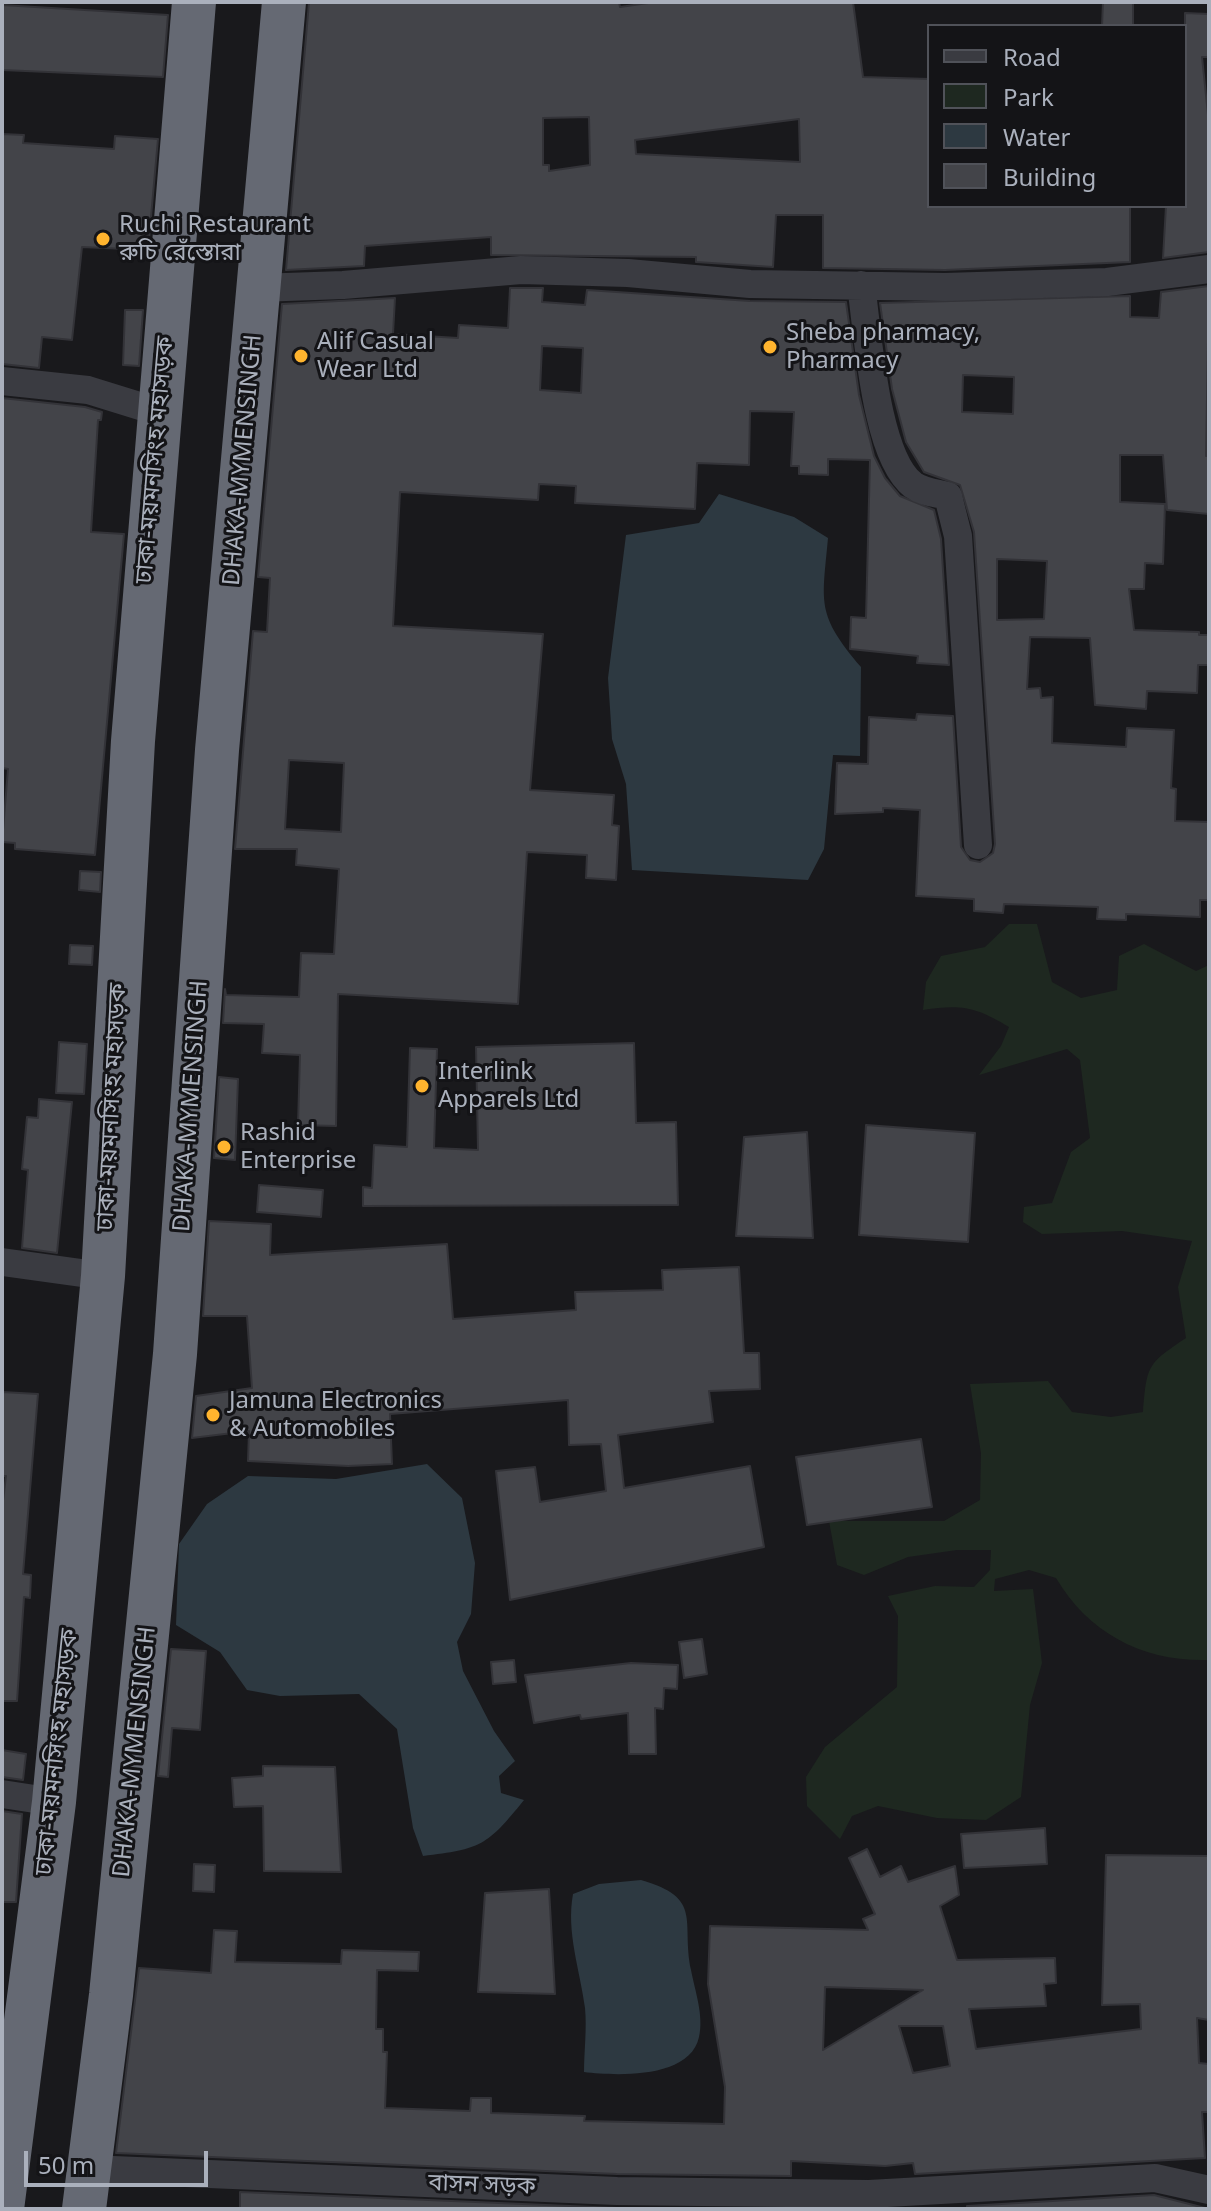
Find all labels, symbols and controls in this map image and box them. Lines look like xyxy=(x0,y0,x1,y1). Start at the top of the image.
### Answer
legend xyxy=(927,24,1187,208)
text: Road xyxy=(1003,40,1061,73)
text: Park xyxy=(1003,80,1054,113)
text: Water xyxy=(1003,120,1070,153)
text: Building xyxy=(1003,160,1096,193)
place label: Ruchi Restaurant রুচি রেঁস্তোরা xyxy=(119,211,311,267)
marker: Ruchi Restaurant রুচি রেঁস্তোরা xyxy=(94,230,112,248)
place label: Sheba pharmacy, Pharmacy xyxy=(786,319,980,375)
place label: Alif Casual Wear Ltd xyxy=(317,328,434,384)
street label: DHAKA-MYMENSINGH xyxy=(218,333,268,587)
street label: ঢাকা-ময়মনসিংহ মহাসড়ক xyxy=(130,335,180,585)
marker: Sheba pharmacy, Pharmacy xyxy=(761,338,779,356)
marker: Alif Casual Wear Ltd xyxy=(292,347,310,365)
street label: DHAKA-MYMENSINGH xyxy=(168,979,214,1233)
street label: ঢাকা-ময়মনসিংহ মহাসড়ক xyxy=(91,982,133,1232)
place label: Interlink Apparels Ltd xyxy=(438,1058,579,1114)
marker: Interlink Apparels Ltd xyxy=(413,1077,431,1095)
place label: Rashid Enterprise xyxy=(240,1119,356,1175)
marker: Rashid Enterprise xyxy=(215,1138,233,1156)
place label: Jamuna Electronics & Automobiles xyxy=(229,1387,442,1443)
marker: Jamuna Electronics & Automobiles xyxy=(204,1406,222,1424)
street label: DHAKA-MYMENSINGH xyxy=(108,1625,162,1879)
street label: ঢাকা-ময়মনসিংহ মহাসড়ক xyxy=(30,1627,84,1877)
scale bar xyxy=(28,2135,212,2185)
text: 50 m xyxy=(38,2148,94,2181)
street label: বাসন সড়ক xyxy=(428,2169,536,2201)

